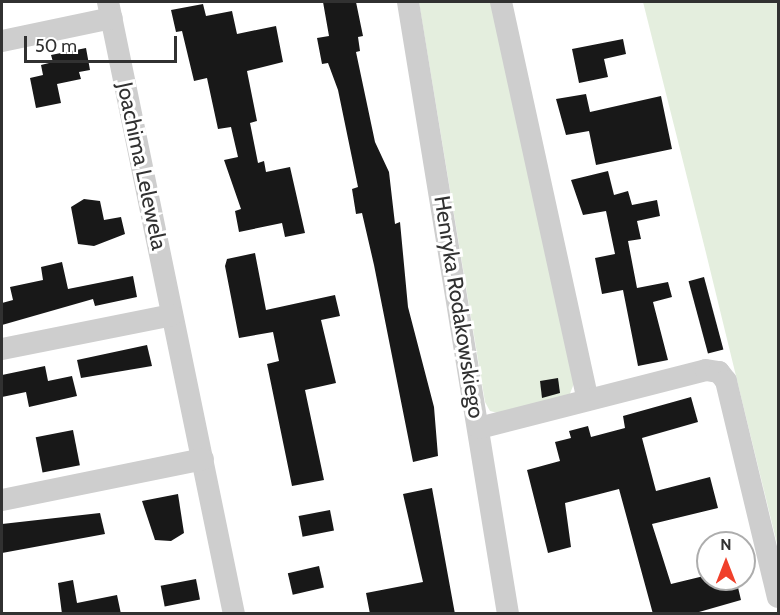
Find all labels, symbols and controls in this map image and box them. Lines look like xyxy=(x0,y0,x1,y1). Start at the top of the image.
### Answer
scale bar xyxy=(27,24,180,62)
text: 50 m xyxy=(35,35,77,57)
street label: Joachima Lelewela xyxy=(111,80,173,252)
street label: Henryka Rodakowskiego xyxy=(428,194,490,420)
north arrow xyxy=(696,531,756,591)
text: N xyxy=(720,535,732,554)

